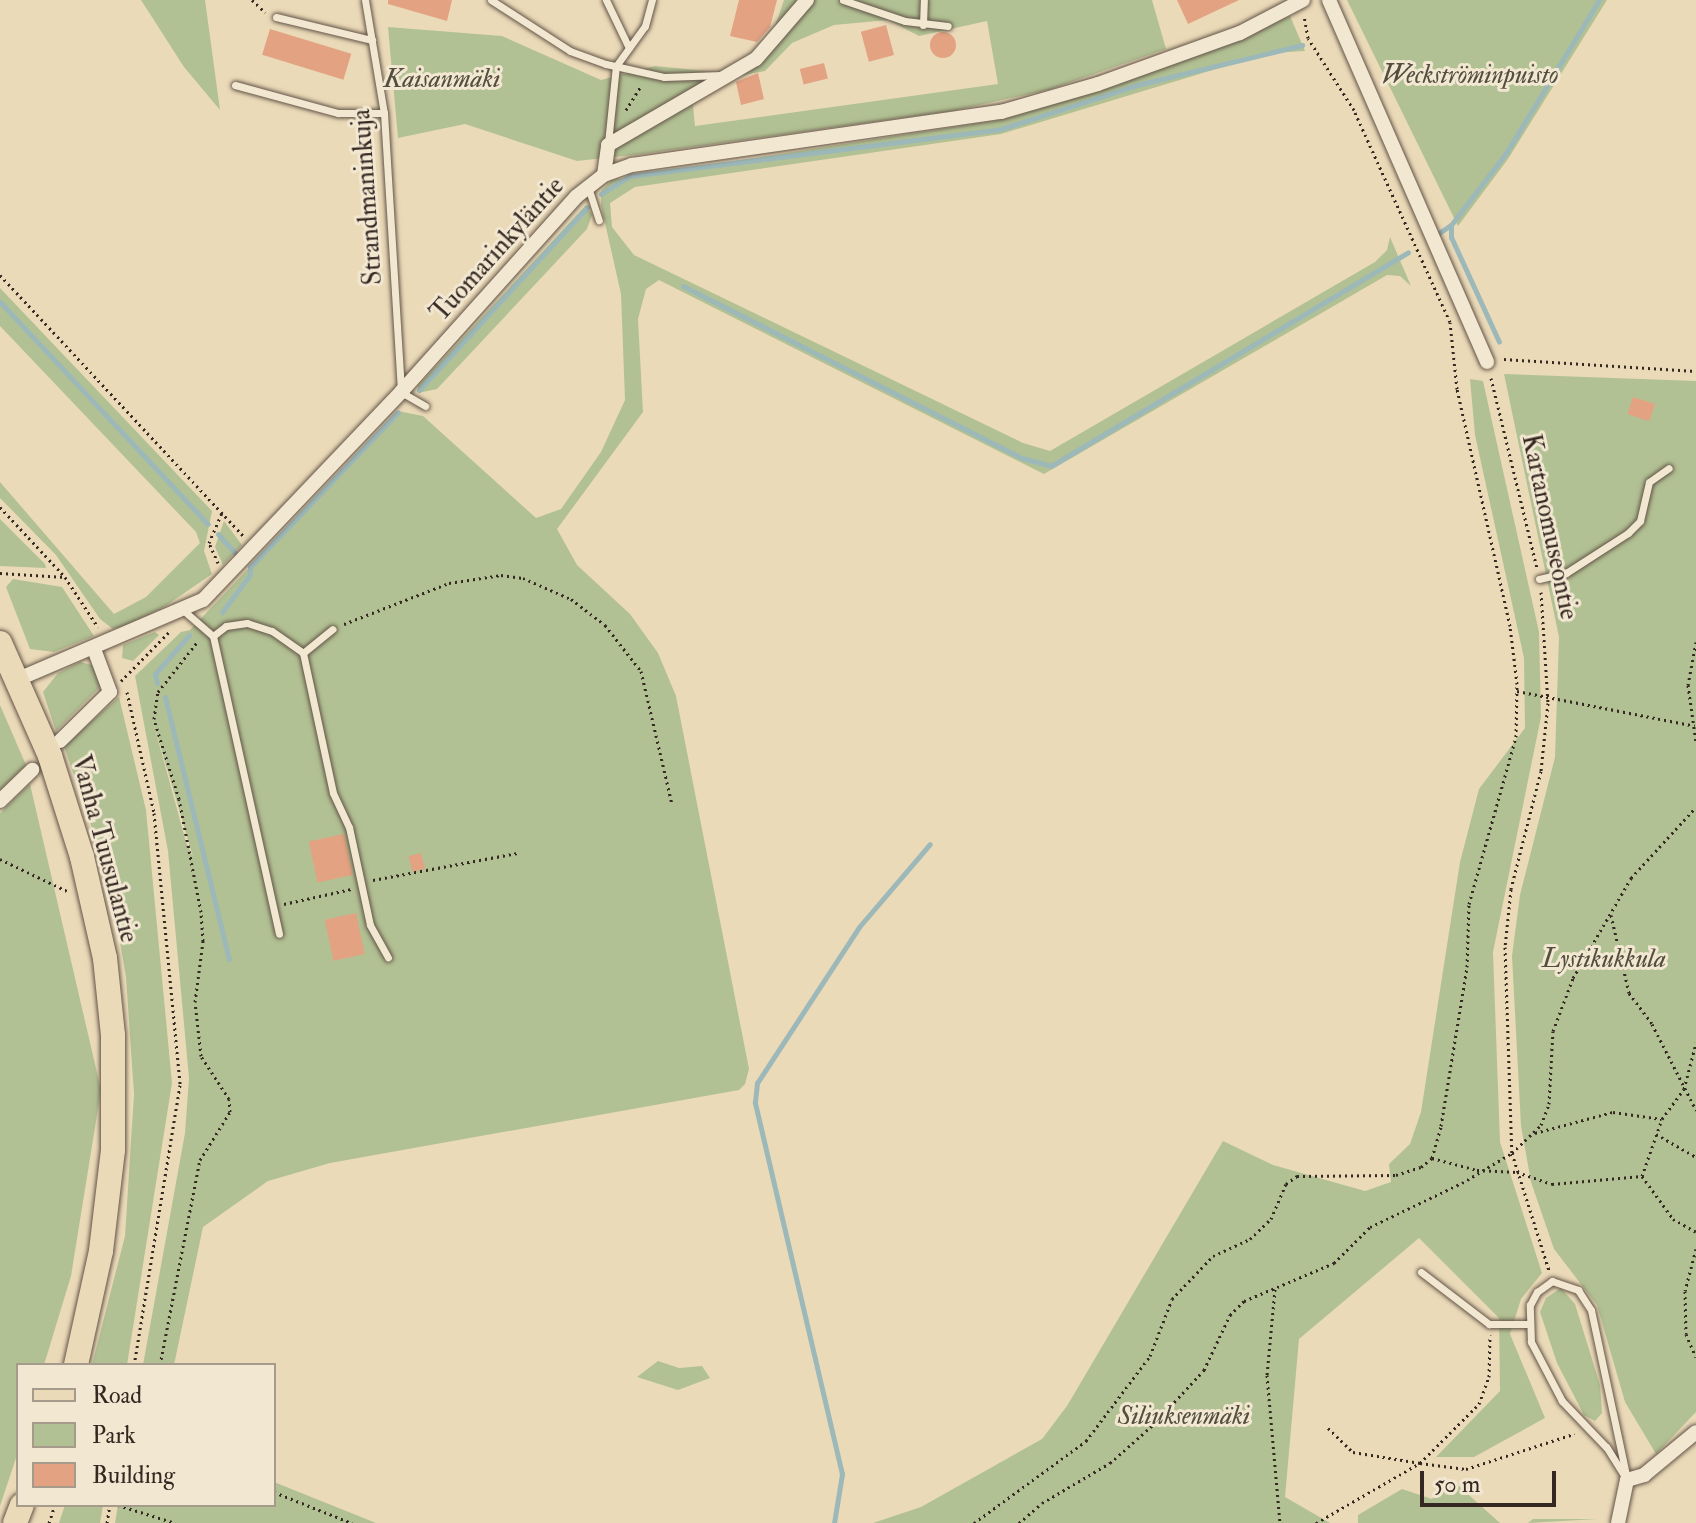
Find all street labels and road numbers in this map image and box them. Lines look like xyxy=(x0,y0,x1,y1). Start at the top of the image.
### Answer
street label: Strandmaninkuja xyxy=(346,108,390,286)
street label: Tuomarinkyläntie xyxy=(425,171,571,329)
street label: Kartanomuseontie xyxy=(1514,432,1584,622)
street label: Vanha Tuusulantie xyxy=(64,752,144,946)

